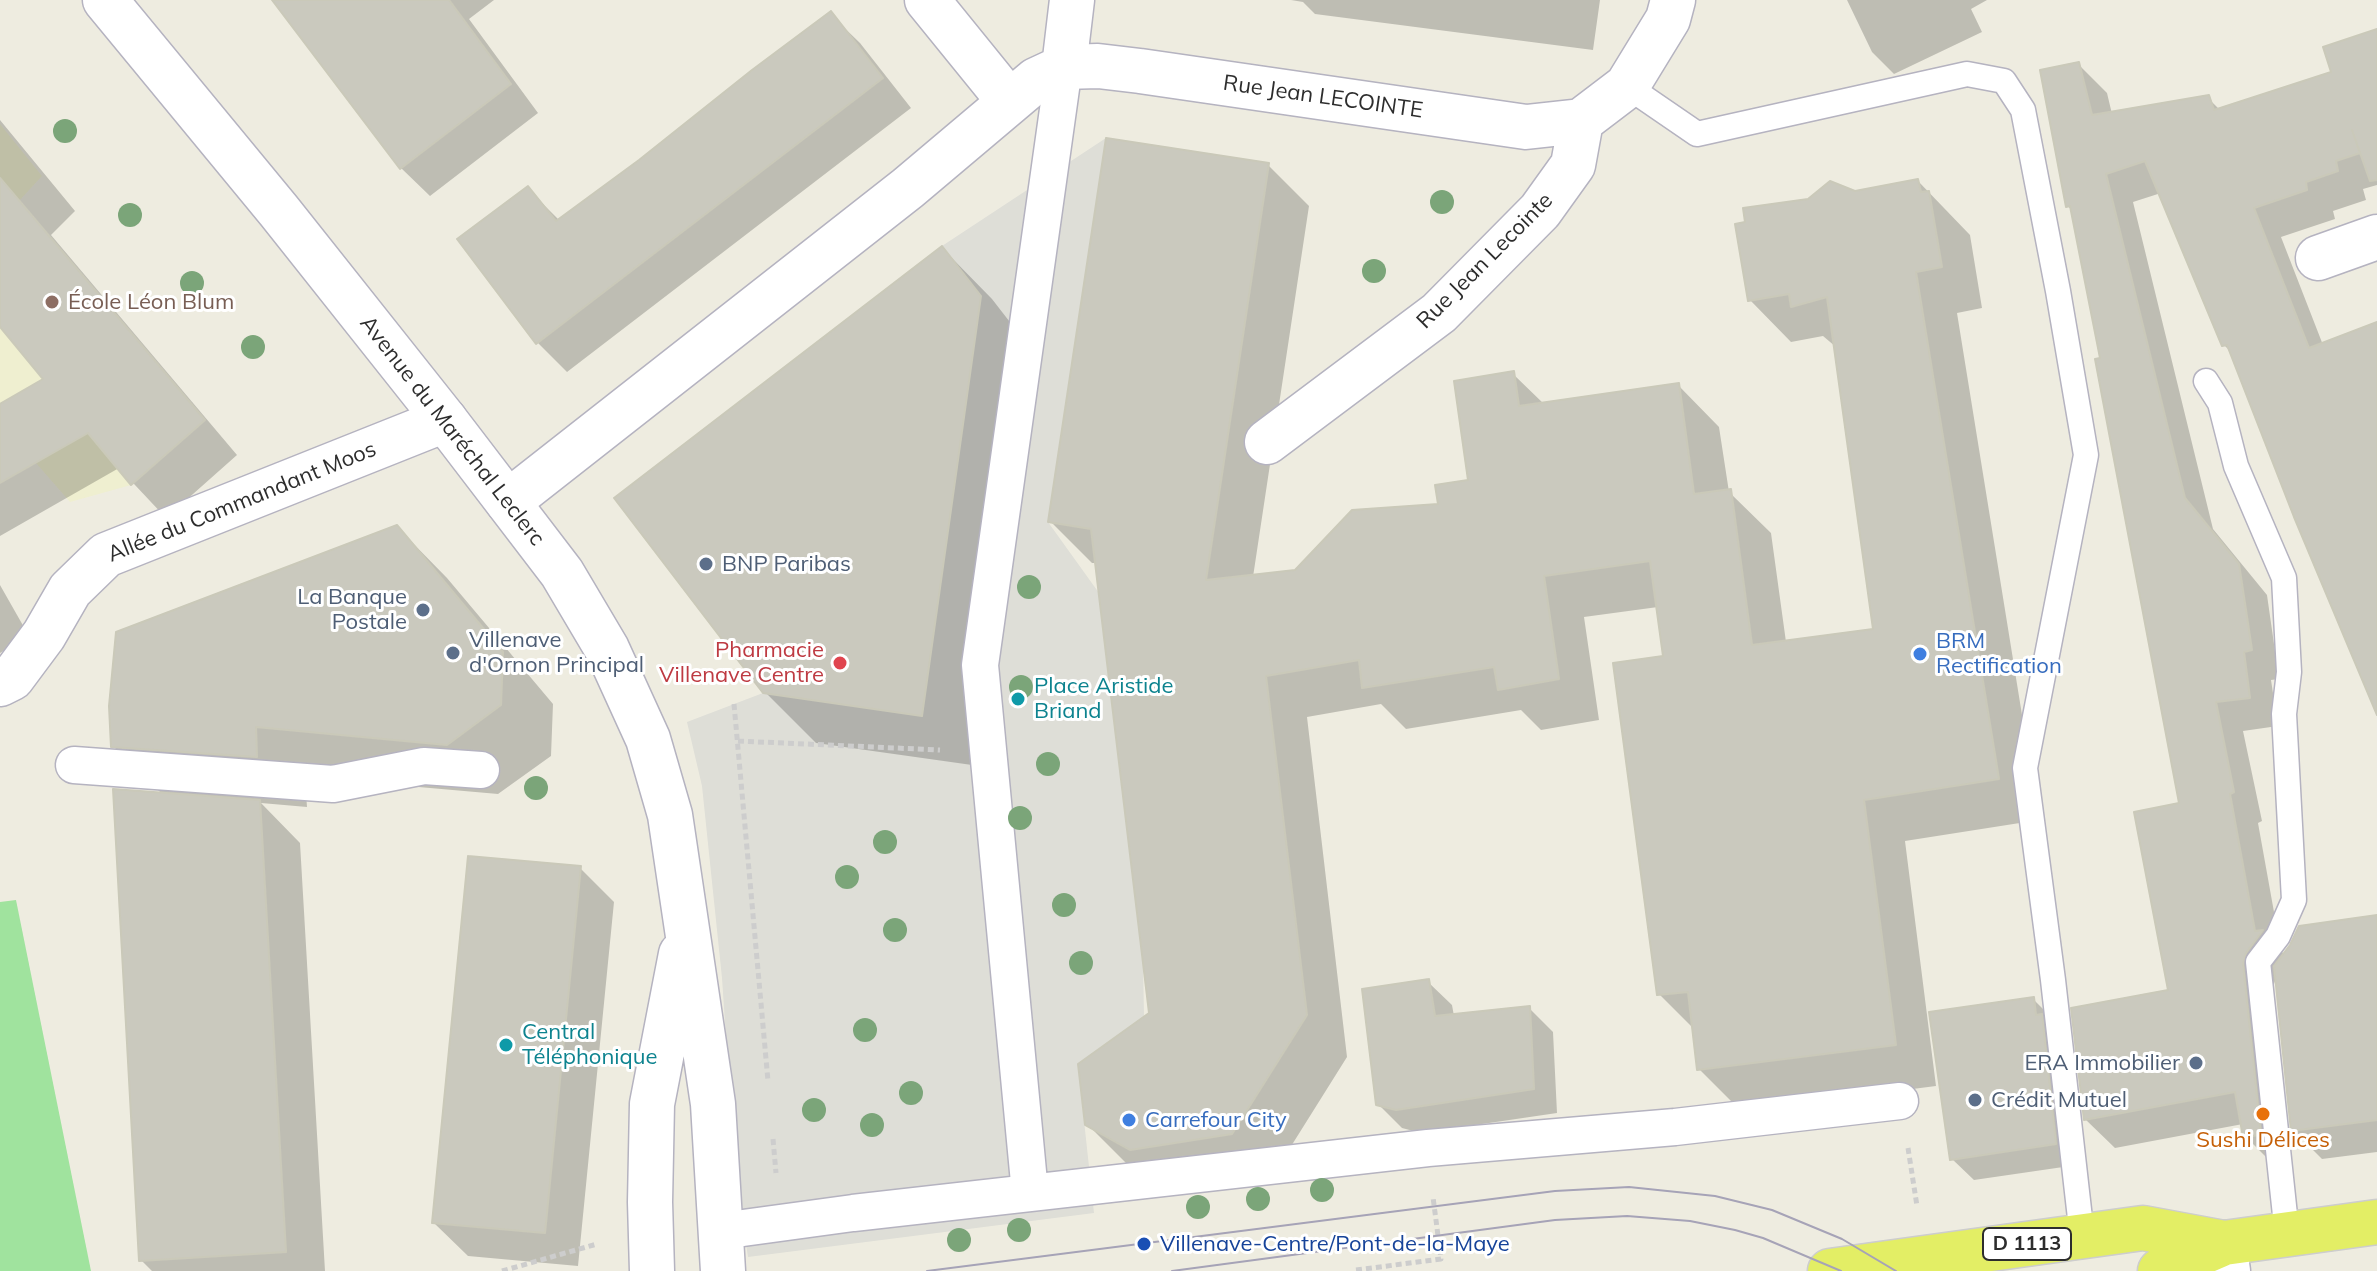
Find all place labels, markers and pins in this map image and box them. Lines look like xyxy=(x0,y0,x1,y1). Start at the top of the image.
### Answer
place label: École Léon Blum xyxy=(68,289,234,315)
marker: École Léon Blum xyxy=(43,293,61,311)
place label: BNP Paribas xyxy=(722,551,851,577)
marker: BNP Paribas xyxy=(697,555,715,573)
place label: La Banque Postale xyxy=(297,584,407,636)
marker: La Banque Postale xyxy=(414,601,432,619)
place label: Villenave d'Ornon Principal xyxy=(469,627,644,678)
place label: BRM Rectification xyxy=(1936,628,2062,680)
place label: Pharmacie Villenave Centre xyxy=(659,637,824,688)
marker: Villenave d'Ornon Principal xyxy=(444,644,462,662)
marker: BRM Rectification xyxy=(1911,645,1929,663)
marker: Pharmacie Villenave Centre xyxy=(831,654,849,672)
place label: Place Aristide Briand xyxy=(1034,673,1173,724)
marker: Place Aristide Briand xyxy=(1009,690,1027,708)
place label: Central Téléphonique xyxy=(522,1019,657,1070)
marker: Central Téléphonique xyxy=(497,1036,515,1054)
place label: ERA Immobilier xyxy=(2024,1050,2180,1076)
marker: ERA Immobilier xyxy=(2187,1054,2205,1072)
place label: Crédit Mutuel xyxy=(1991,1087,2127,1113)
marker: Crédit Mutuel xyxy=(1966,1091,1984,1109)
marker: Sushi Délices xyxy=(2254,1105,2272,1123)
place label: Carrefour City xyxy=(1145,1107,1287,1133)
marker: Carrefour City xyxy=(1120,1111,1138,1129)
place label: Sushi Délices xyxy=(2196,1127,2330,1153)
place label: Villenave-Centre/Pont-de-la-Maye xyxy=(1160,1231,1510,1257)
marker: Villenave-Centre/Pont-de-la-Maye xyxy=(1135,1235,1153,1253)

